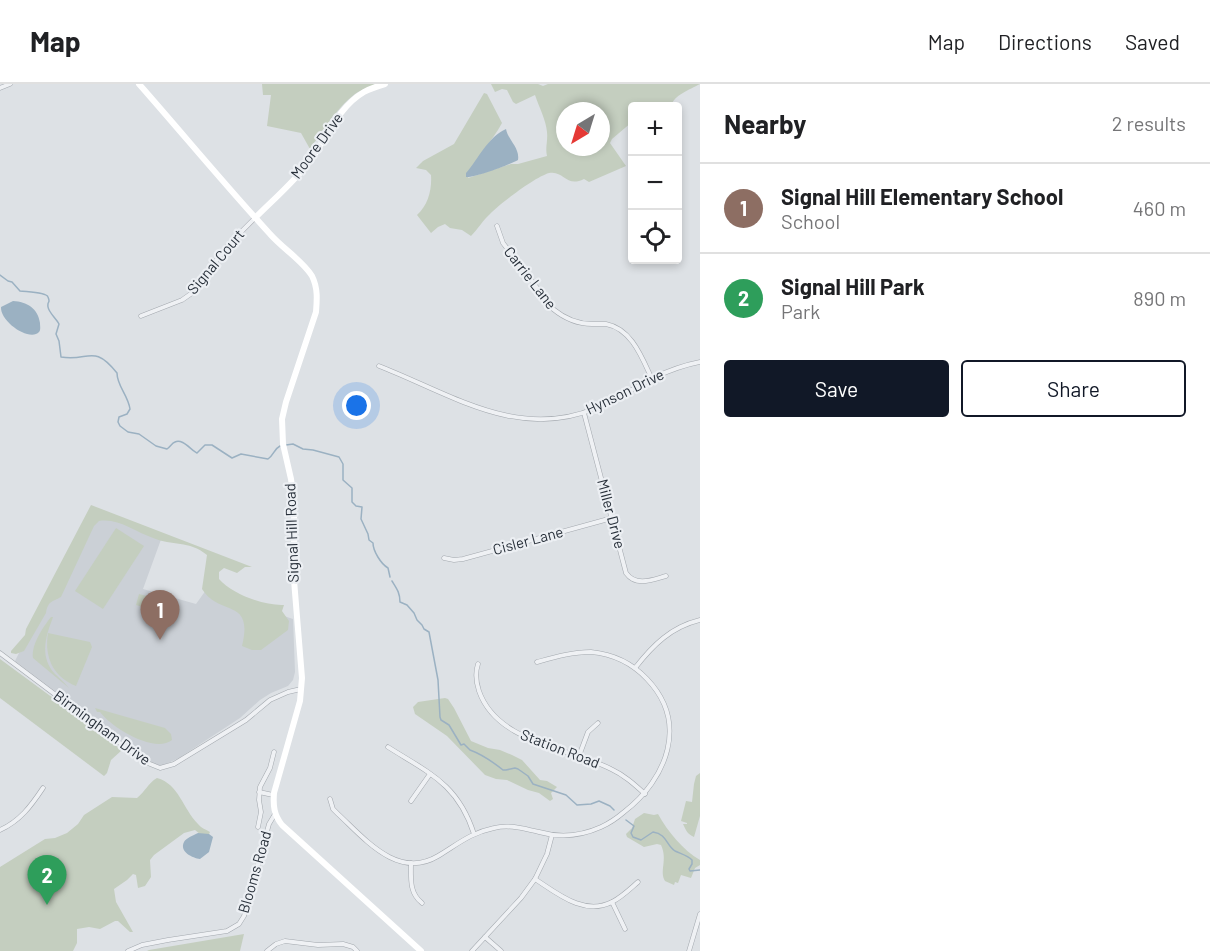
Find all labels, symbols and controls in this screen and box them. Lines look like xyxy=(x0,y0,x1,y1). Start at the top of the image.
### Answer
text: Map xyxy=(30,24,81,58)
text: Map xyxy=(928,29,965,54)
text: Directions xyxy=(998,29,1092,54)
text: Saved xyxy=(1125,29,1180,54)
north arrow xyxy=(556,102,610,156)
map controls xyxy=(628,102,682,264)
button: + xyxy=(628,102,682,156)
text: Nearby xyxy=(724,108,806,139)
street label: Moore Drive xyxy=(286,109,346,182)
text: 2 results xyxy=(1112,111,1186,135)
button: − xyxy=(628,156,682,210)
text: Signal Hill Elementary School xyxy=(781,183,1063,209)
text: 1 xyxy=(740,196,747,220)
text: 460 m xyxy=(1133,196,1186,220)
text: School xyxy=(781,209,840,233)
button: locate xyxy=(628,210,682,264)
street label: Signal Court xyxy=(183,225,248,297)
street label: Carrie Lane xyxy=(501,242,561,312)
text: Signal Hill Park xyxy=(781,273,925,299)
text: 2 xyxy=(738,286,749,310)
text: 890 m xyxy=(1133,286,1186,310)
text: Park xyxy=(781,299,820,323)
button: Save xyxy=(724,360,949,417)
button: Share xyxy=(961,360,1186,417)
street label: Hynson Drive xyxy=(583,364,667,418)
your location xyxy=(342,391,371,420)
street label: Miller Drive xyxy=(594,477,630,551)
street label: Signal Hill Road xyxy=(280,483,302,583)
street label: Cisler Lane xyxy=(491,522,565,558)
pin: 1 xyxy=(140,590,180,640)
street label: Birmingham Drive xyxy=(51,686,155,768)
street label: Station Road xyxy=(518,725,603,771)
street label: Blooms Road xyxy=(234,828,274,915)
pin: 2 xyxy=(28,856,66,905)

